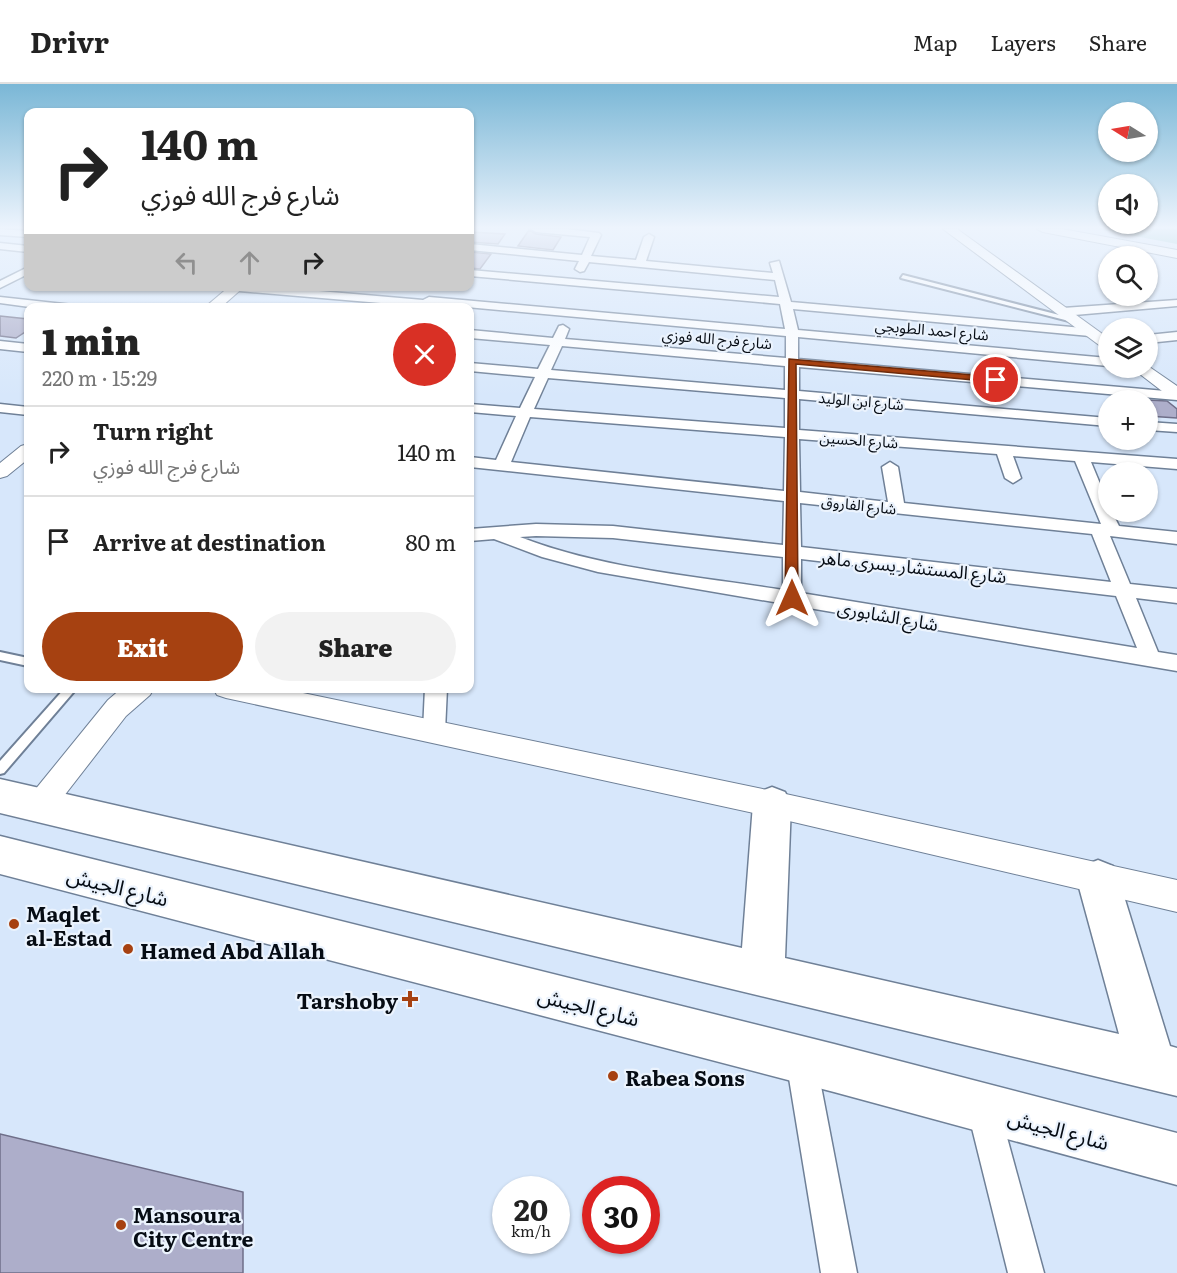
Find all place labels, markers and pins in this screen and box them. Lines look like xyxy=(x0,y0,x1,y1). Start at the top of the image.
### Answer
pin xyxy=(970,354,1021,405)
place label: Maqlet al-Estad xyxy=(26,897,112,952)
marker: Maqlet al-Estad xyxy=(7,917,21,931)
place label: Hamed Abd Allah xyxy=(140,934,325,965)
marker: Hamed Abd Allah xyxy=(121,942,135,956)
place label: Tarshoby xyxy=(296,984,398,1015)
marker: Tarshoby xyxy=(403,992,417,1006)
place label: Rabea Sons xyxy=(625,1061,745,1092)
marker: Rabea Sons xyxy=(606,1069,620,1083)
place label: Mansoura City Centre xyxy=(133,1198,254,1253)
marker: Mansoura City Centre xyxy=(114,1218,128,1232)

